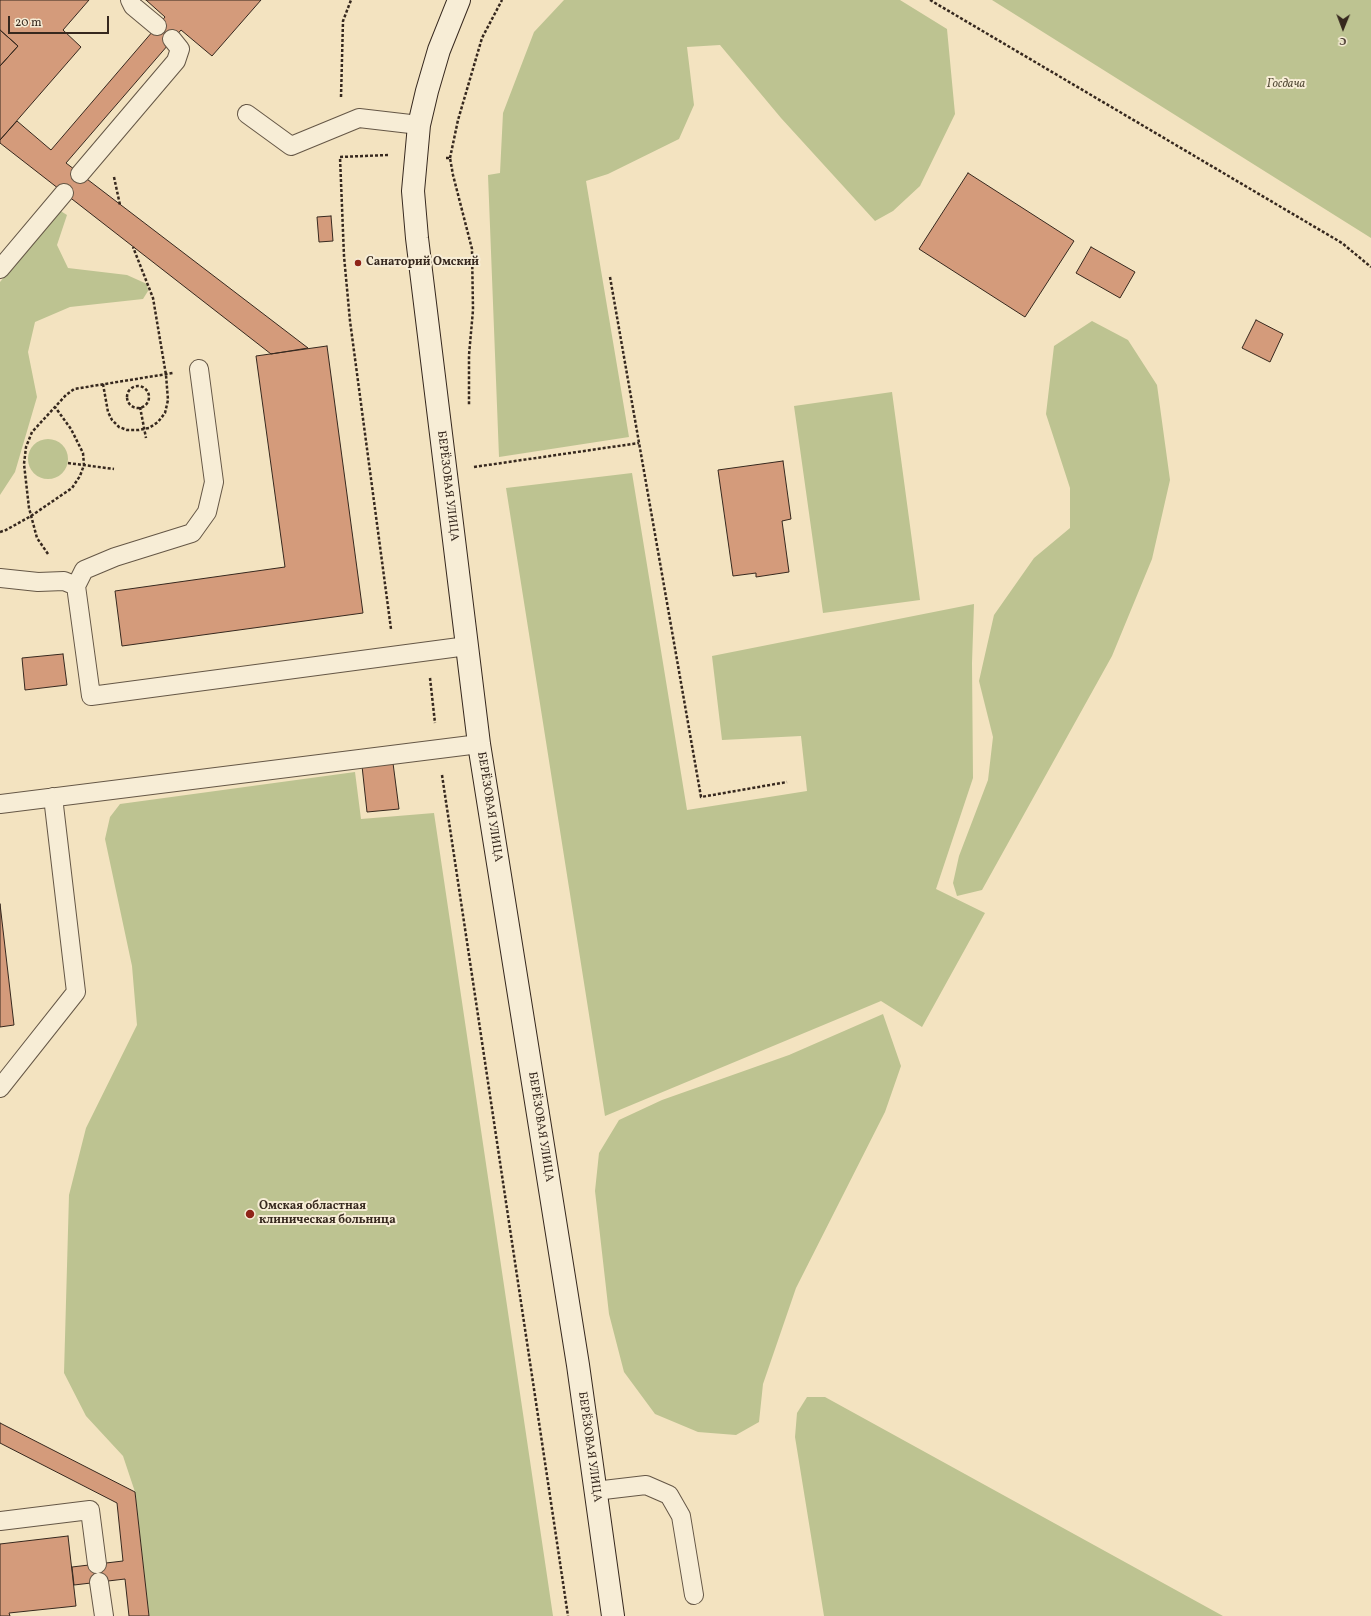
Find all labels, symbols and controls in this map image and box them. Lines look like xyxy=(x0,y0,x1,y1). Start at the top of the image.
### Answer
scale bar xyxy=(10,8,111,34)
north arrow xyxy=(1323,8,1363,48)
text: 20 m xyxy=(15,15,42,31)
text: С xyxy=(1339,33,1346,48)
park label: Госдача xyxy=(1267,78,1305,92)
place label: Санаторий Омский xyxy=(366,256,479,270)
marker: Санаторий Омский xyxy=(353,258,363,268)
street label: БЕРЁЗОВАЯ УЛИЦА xyxy=(433,430,461,542)
street label: БЕРЁЗОВАЯ УЛИЦА xyxy=(473,751,505,863)
street label: БЕРЁЗОВАЯ УЛИЦА xyxy=(524,1071,556,1183)
place label: Омская областная клиническая больница xyxy=(259,1200,396,1228)
marker: Омская областная клиническая больница xyxy=(244,1208,256,1220)
street label: БЕРЁЗОВАЯ УЛИЦА xyxy=(574,1391,604,1503)

